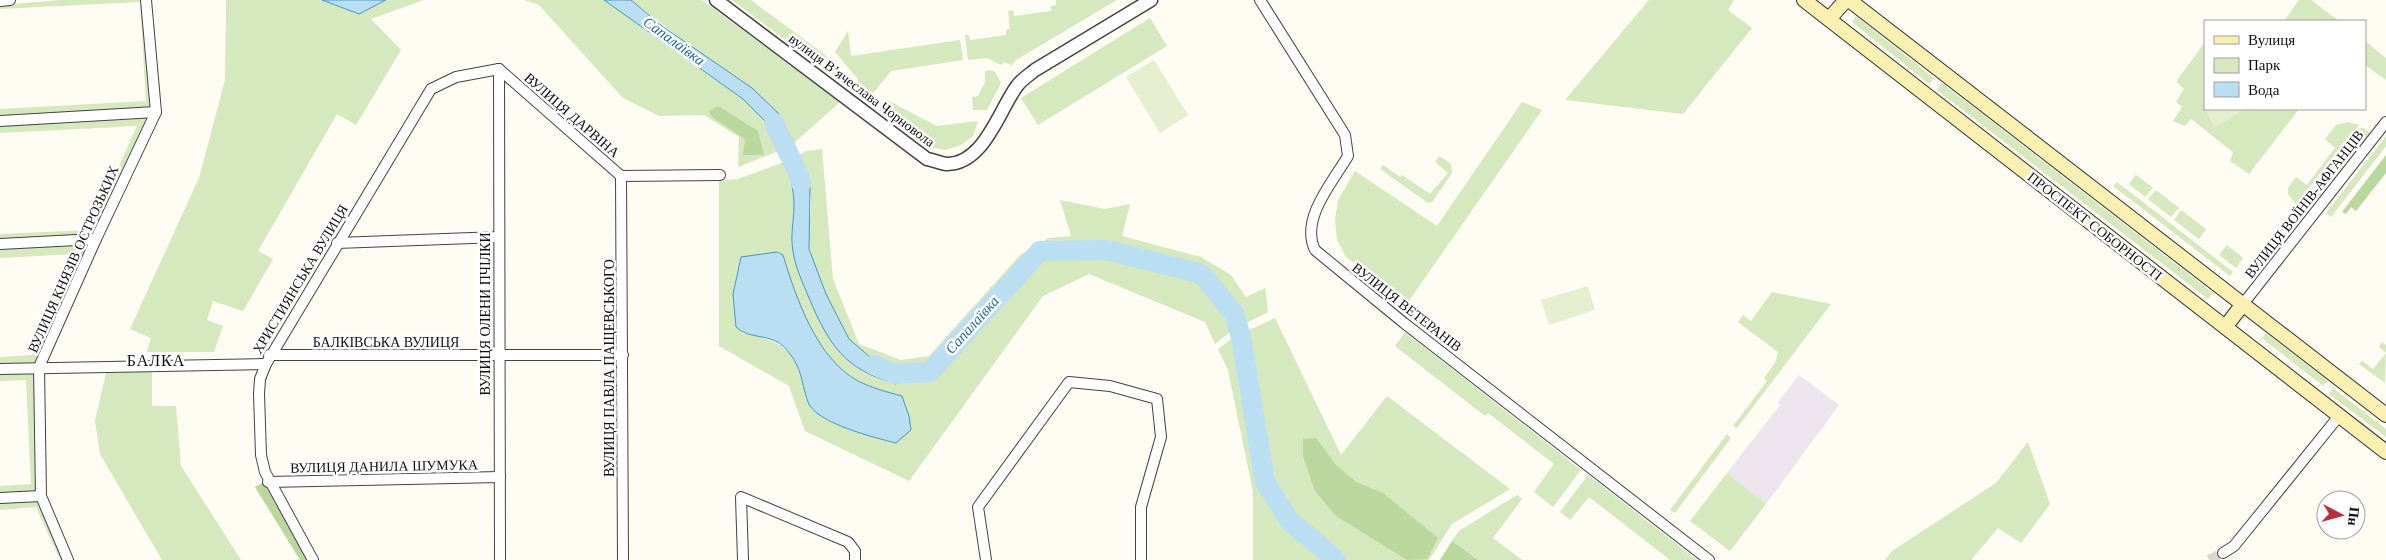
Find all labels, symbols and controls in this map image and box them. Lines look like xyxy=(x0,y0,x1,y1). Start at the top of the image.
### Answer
water label: Сапалаївка xyxy=(640,13,708,69)
legend xyxy=(2204,20,2366,110)
street label: вулиця Вʼячеслава Чорновола xyxy=(786,31,938,150)
text: Вулиця xyxy=(2248,32,2295,48)
text: Парк xyxy=(2248,57,2281,73)
street label: ВУЛИЦЯ ДАРВІНА xyxy=(521,70,623,161)
text: Вода xyxy=(2248,82,2280,98)
street label: ВУЛИЦЯ ВОЇНІВ-АФГАНЦІВ xyxy=(2241,127,2367,281)
street label: ВУЛИЦЯ КНЯЗІВ ОСТРОЗЬКИХ xyxy=(25,163,122,355)
street label: ПРОСПЕКТ СОБОРНОСТІ xyxy=(2025,169,2165,284)
street label: ХРИСТИЯНСЬКА ВУЛИЦЯ xyxy=(250,202,351,357)
street label: ВУЛИЦЯ ОЛЕНИ ПЧІЛКИ xyxy=(478,232,493,396)
street label: ВУЛИЦЯ ПАВЛА ПАЩЕВСЬКОГО xyxy=(602,259,617,477)
street label: ВУЛИЦЯ ВЕТЕРАНІВ xyxy=(1349,260,1464,355)
water label: Сапалаївка xyxy=(942,293,1002,357)
street label: БАЛКІВСЬКА ВУЛИЦЯ xyxy=(313,335,459,350)
district label: БАЛКА xyxy=(127,352,185,369)
street label: ВУЛИЦЯ ДАНИЛА ШУМУКА xyxy=(290,457,479,476)
north arrow xyxy=(2316,490,2366,540)
text: Пн xyxy=(2345,506,2362,527)

